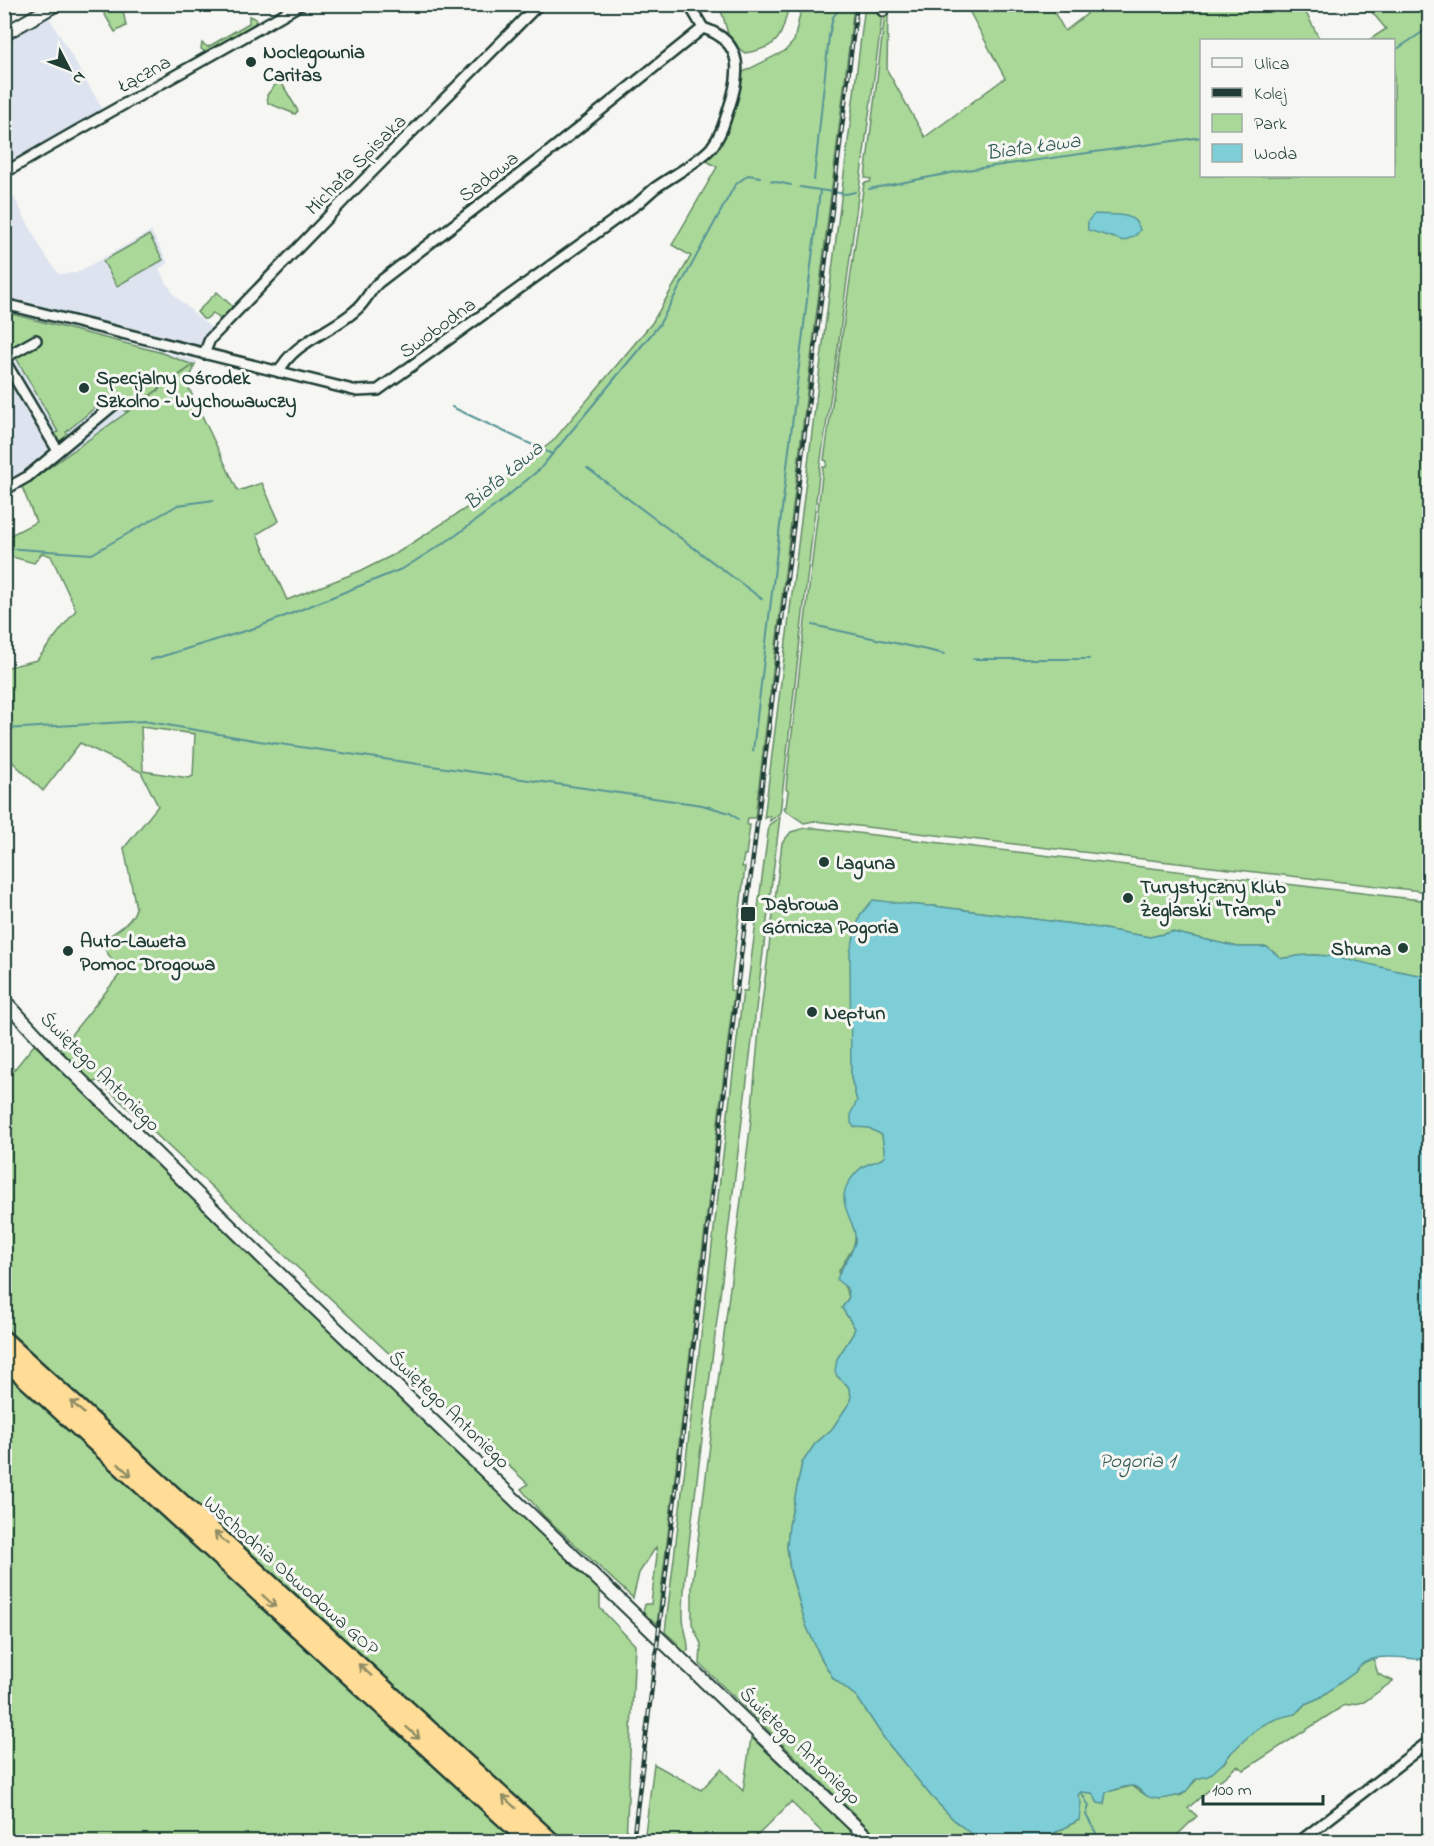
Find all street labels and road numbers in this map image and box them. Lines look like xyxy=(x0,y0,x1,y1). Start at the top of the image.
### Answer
street label: Łączna xyxy=(113,49,177,102)
street label: Michała Spisaka xyxy=(299,108,414,223)
street label: Sadowa xyxy=(453,145,526,211)
street label: Swobodna xyxy=(394,291,483,367)
street label: Świętego Antoniego xyxy=(32,1006,166,1140)
street label: Świętego Antoniego xyxy=(380,1345,516,1477)
street label: Wschodnia Obwodowa GOP xyxy=(196,1490,385,1664)
street label: Świętego Antoniego xyxy=(731,1681,867,1813)

